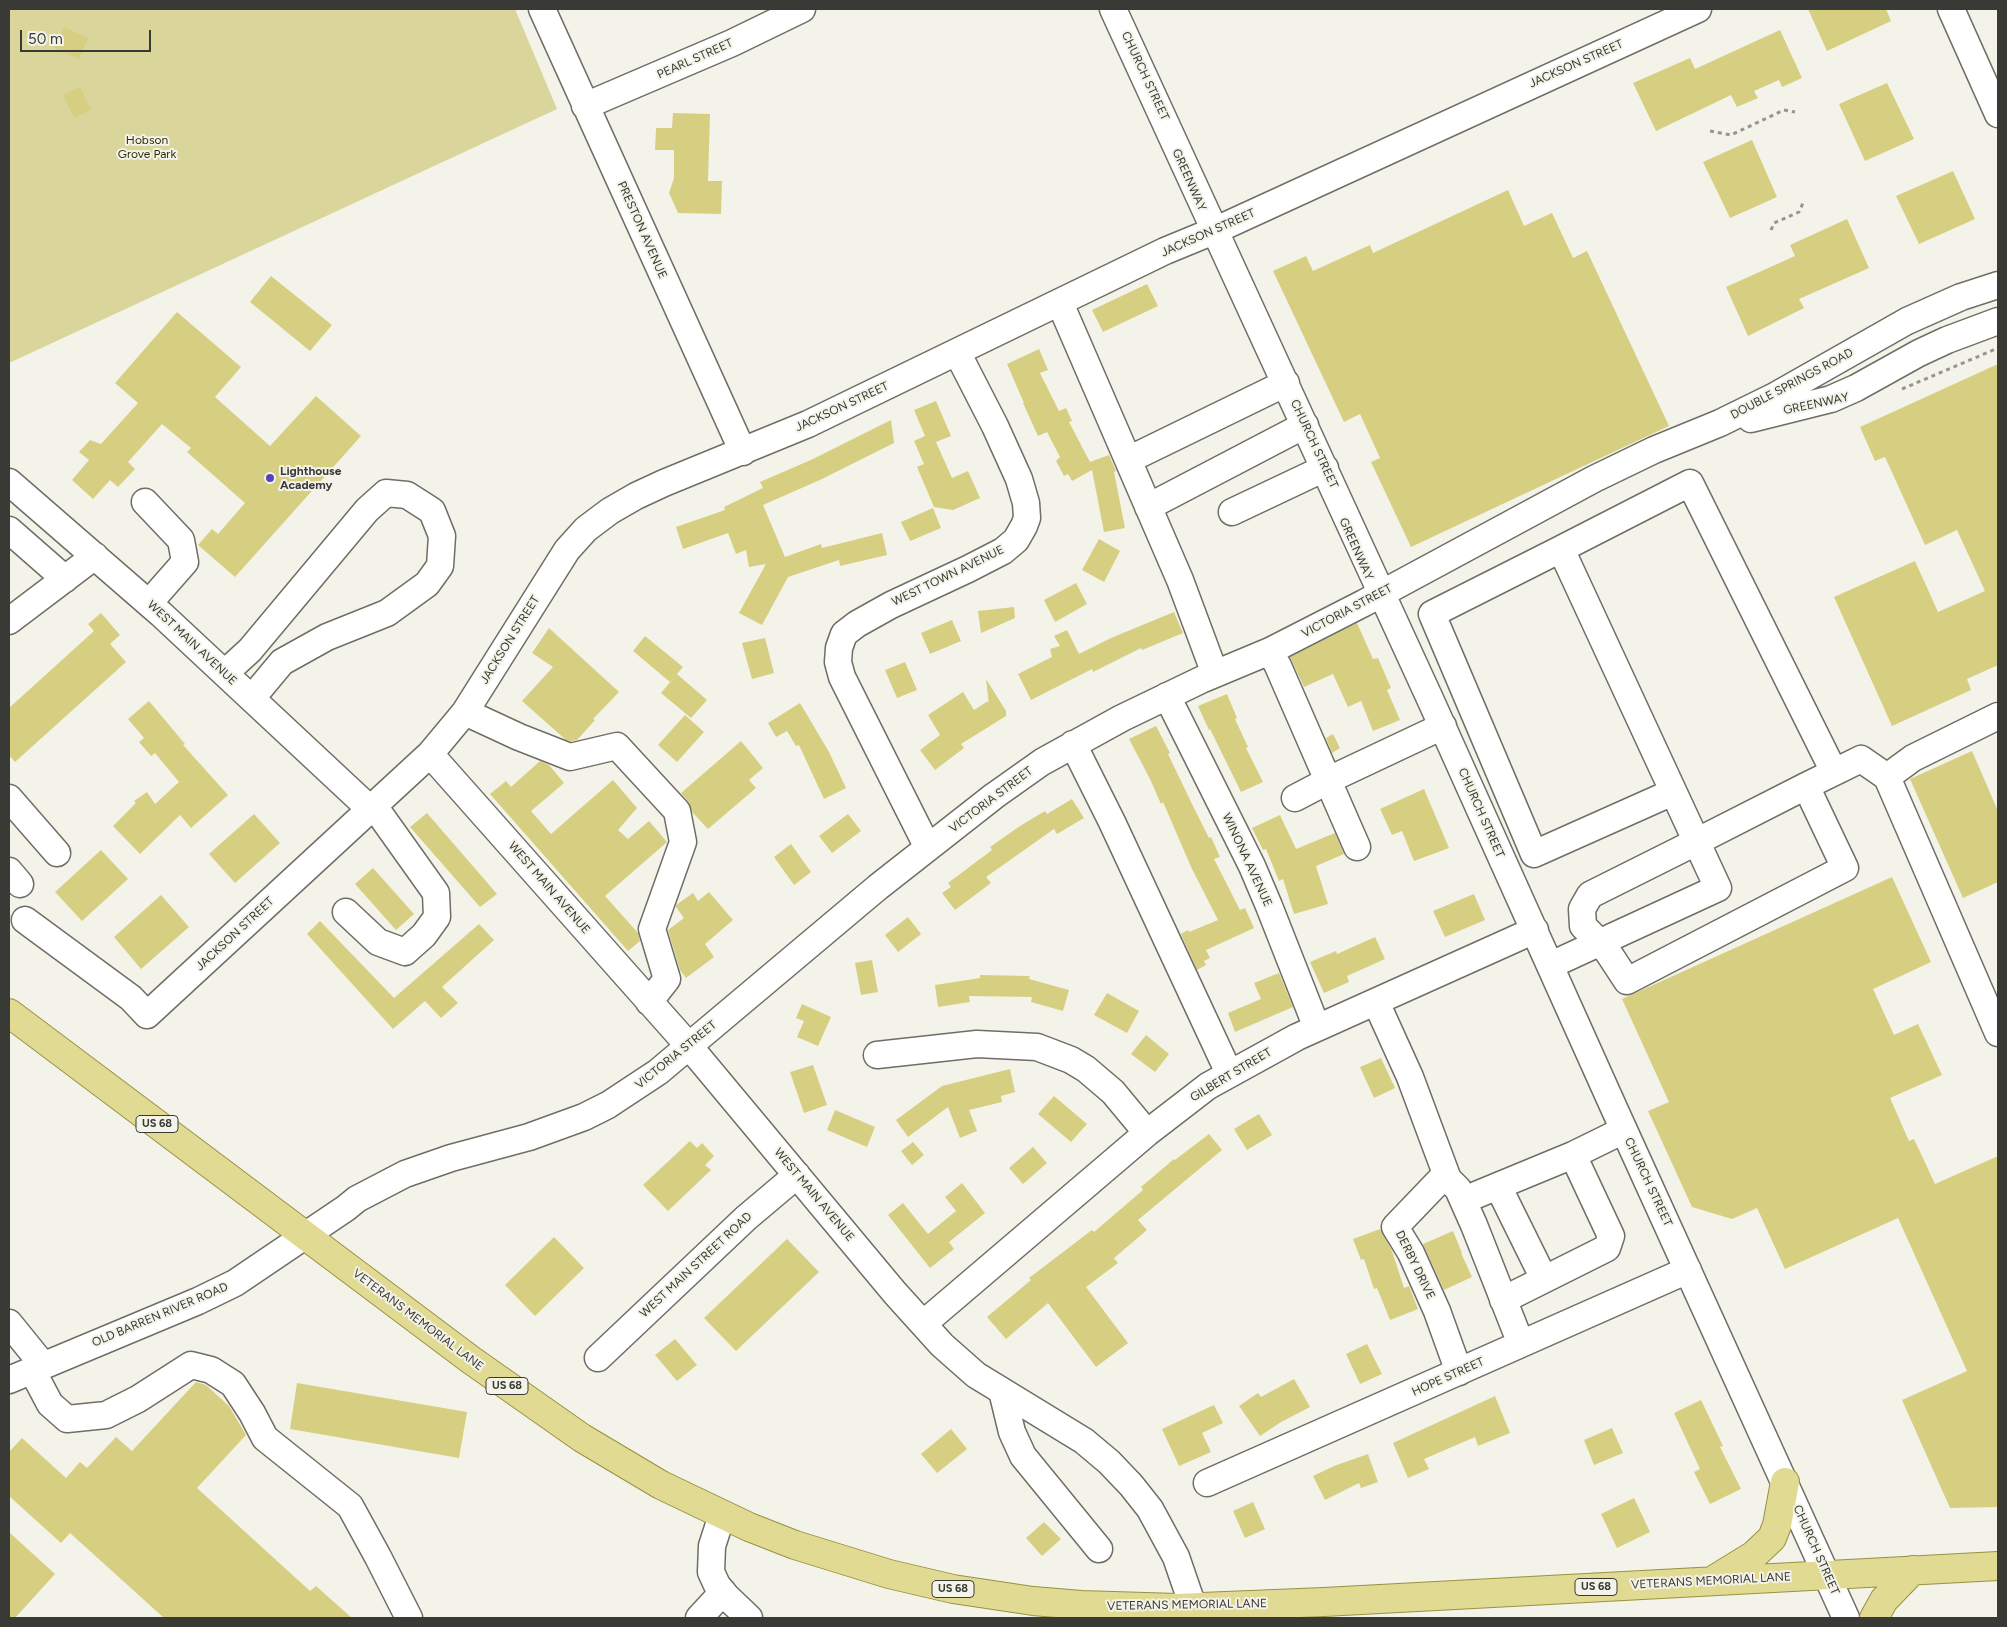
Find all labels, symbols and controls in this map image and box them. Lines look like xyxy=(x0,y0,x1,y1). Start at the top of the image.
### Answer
scale bar xyxy=(22,20,154,52)
street label: CHURCH STREET xyxy=(1118,29,1172,123)
text: 50 m xyxy=(28,30,63,48)
street label: PEARL STREET xyxy=(655,36,735,82)
street label: JACKSON STREET xyxy=(1527,37,1625,91)
park label: Hobson Grove Park xyxy=(118,133,176,161)
street label: GREENWAY xyxy=(1169,147,1209,213)
street label: PRESTON AVENUE xyxy=(614,179,670,281)
street label: JACKSON STREET xyxy=(1159,206,1257,260)
street label: DOUBLE SPRINGS ROAD xyxy=(1728,346,1856,422)
street label: JACKSON STREET xyxy=(793,379,891,435)
street label: GREENWAY xyxy=(1782,390,1850,418)
street label: CHURCH STREET xyxy=(1287,397,1341,491)
place label: Lighthouse Academy xyxy=(280,464,341,492)
marker: Lighthouse Academy xyxy=(264,472,276,484)
street label: GREENWAY xyxy=(1336,516,1376,582)
street label: WEST TOWN AVENUE xyxy=(890,543,1006,609)
street label: VICTORIA STREET xyxy=(1299,581,1395,641)
street label: JACKSON STREET xyxy=(477,593,543,687)
street label: WEST MAIN AVENUE xyxy=(144,598,240,688)
street label: VICTORIA STREET xyxy=(947,764,1035,836)
street label: CHURCH STREET xyxy=(1455,766,1507,860)
street label: WINONA AVENUE xyxy=(1219,811,1275,909)
street label: WEST MAIN AVENUE xyxy=(505,839,593,937)
street label: JACKSON STREET xyxy=(193,894,277,974)
street label: VICTORIA STREET xyxy=(632,1018,720,1092)
street label: GILBERT STREET xyxy=(1188,1045,1274,1105)
road number: US 68 xyxy=(136,1116,178,1132)
street label: CHURCH STREET xyxy=(1621,1135,1675,1229)
street label: WEST MAIN AVENUE xyxy=(771,1145,857,1245)
street label: WEST MAIN STREET ROAD xyxy=(637,1209,755,1321)
street label: DERBY DRIVE xyxy=(1392,1228,1438,1302)
street label: VETERANS MEMORIAL LANE xyxy=(350,1266,486,1374)
street label: OLD BARREN RIVER ROAD xyxy=(90,1280,230,1350)
street label: HOPE STREET xyxy=(1410,1355,1486,1399)
road number: US 68 xyxy=(486,1378,528,1394)
street label: CHURCH STREET xyxy=(1790,1503,1842,1597)
street label: VETERANS MEMORIAL LANE xyxy=(1631,1570,1791,1592)
road number: US 68 xyxy=(1575,1578,1617,1595)
road number: US 68 xyxy=(932,1580,974,1598)
street label: VETERANS MEMORIAL LANE xyxy=(1107,1596,1267,1614)

